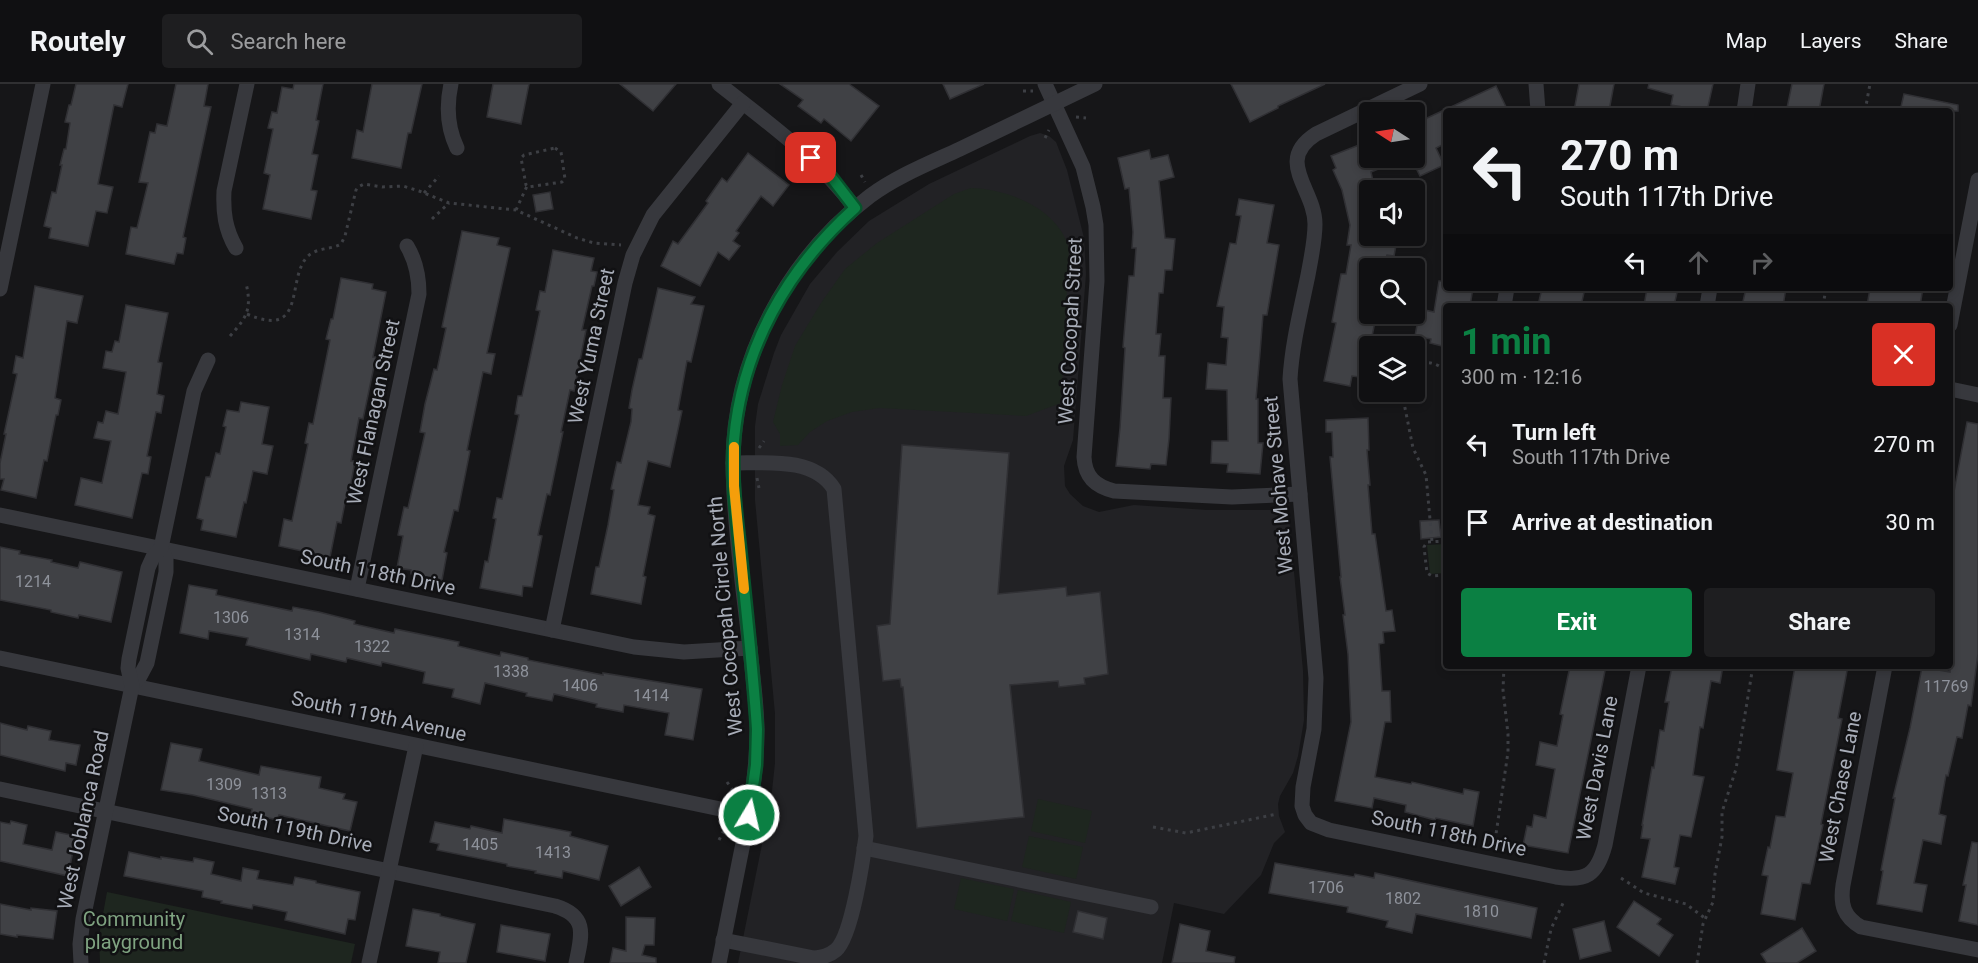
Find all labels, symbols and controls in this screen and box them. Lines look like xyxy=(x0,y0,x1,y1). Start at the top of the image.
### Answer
search box xyxy=(162,14,582,68)
text: Routely xyxy=(30,25,126,58)
icon: search xyxy=(183,25,216,58)
text: Search here xyxy=(231,29,346,54)
text: Map xyxy=(1725,29,1767,53)
text: Layers xyxy=(1800,29,1861,53)
text: Share xyxy=(1894,29,1948,53)
north arrow xyxy=(1359,102,1425,168)
map controls xyxy=(1359,102,1425,402)
text: 270 m xyxy=(1560,131,1679,180)
pin xyxy=(785,132,836,183)
icon: left xyxy=(1461,132,1539,210)
icon: arrive xyxy=(794,141,827,174)
button: sound xyxy=(1359,180,1425,246)
text: South 117th Drive xyxy=(1560,181,1773,213)
street label: West Cocopah Street xyxy=(1053,237,1087,425)
icon: left xyxy=(1619,246,1652,279)
icon: ahead xyxy=(1682,246,1715,279)
icon: right xyxy=(1745,246,1778,279)
button: search xyxy=(1359,258,1425,324)
street label: West Yuma Street xyxy=(563,266,619,426)
street label: West Flanagan Street xyxy=(342,317,404,507)
text: 1 min xyxy=(1461,321,1552,363)
button: close xyxy=(1872,323,1935,386)
button: layers xyxy=(1359,336,1425,402)
text: 300 m · 12:16 xyxy=(1461,365,1582,389)
street label: West Mohave Street xyxy=(1258,395,1298,575)
text: Turn left xyxy=(1512,420,1596,445)
icon: left xyxy=(1461,428,1494,461)
text: 270 m xyxy=(1873,432,1935,457)
text: South 117th Drive xyxy=(1512,445,1670,469)
street label: West Cocopah Circle North xyxy=(703,495,747,737)
icon: arrive xyxy=(1461,506,1494,539)
text: Arrive at destination xyxy=(1512,510,1713,535)
text: 30 m xyxy=(1886,510,1935,535)
street label: South 118th Drive xyxy=(298,544,458,600)
house number: 1214 xyxy=(15,572,51,591)
button: Exit xyxy=(1461,588,1692,657)
button: Share xyxy=(1704,588,1935,657)
house number: 1306 xyxy=(213,608,249,627)
house number: 1314 xyxy=(284,625,320,644)
house number: 1322 xyxy=(354,637,390,656)
house number: 1338 xyxy=(493,662,529,681)
house number: 1406 xyxy=(562,676,598,695)
house number: 11769 xyxy=(1924,677,1968,696)
street label: South 119th Avenue xyxy=(289,686,469,746)
house number: 1414 xyxy=(633,686,669,705)
street label: West Davis Lane xyxy=(1571,694,1623,842)
street label: West Chase Lane xyxy=(1814,709,1866,865)
street label: West Joblanca Road xyxy=(52,728,114,912)
house number: 1309 xyxy=(206,775,242,794)
position arrow xyxy=(717,783,781,847)
house number: 1313 xyxy=(251,784,287,803)
street label: South 119th Drive xyxy=(215,801,375,857)
street label: South 118th Drive xyxy=(1369,805,1529,861)
house number: 1405 xyxy=(462,835,498,854)
house number: 1413 xyxy=(535,843,571,862)
house number: 1706 xyxy=(1308,878,1344,897)
house number: 1802 xyxy=(1385,889,1421,908)
house number: 1810 xyxy=(1463,902,1499,921)
park label: Community playground xyxy=(83,907,186,954)

